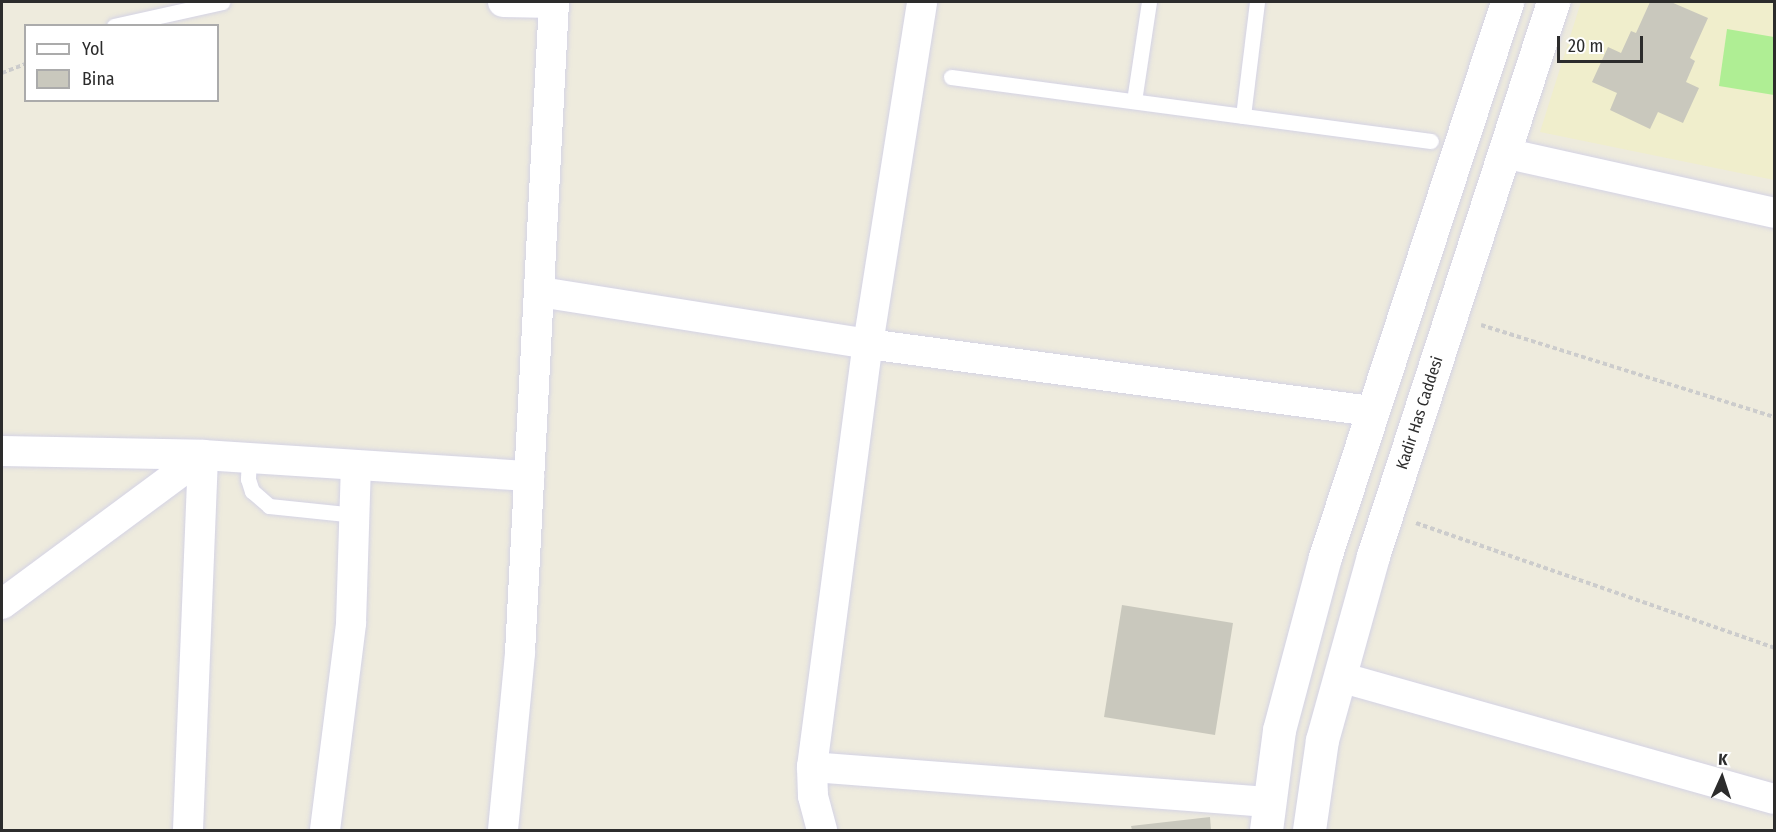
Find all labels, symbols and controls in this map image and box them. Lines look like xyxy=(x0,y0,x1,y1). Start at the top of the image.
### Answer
legend xyxy=(24,24,219,102)
scale bar xyxy=(1560,24,1646,62)
text: 20 m xyxy=(1568,35,1603,57)
text: Yol xyxy=(82,38,104,60)
text: Bina xyxy=(82,68,115,90)
street label: Kadir Has Caddesi xyxy=(1393,354,1447,472)
north arrow xyxy=(1692,748,1752,808)
text: K xyxy=(1718,750,1728,769)

